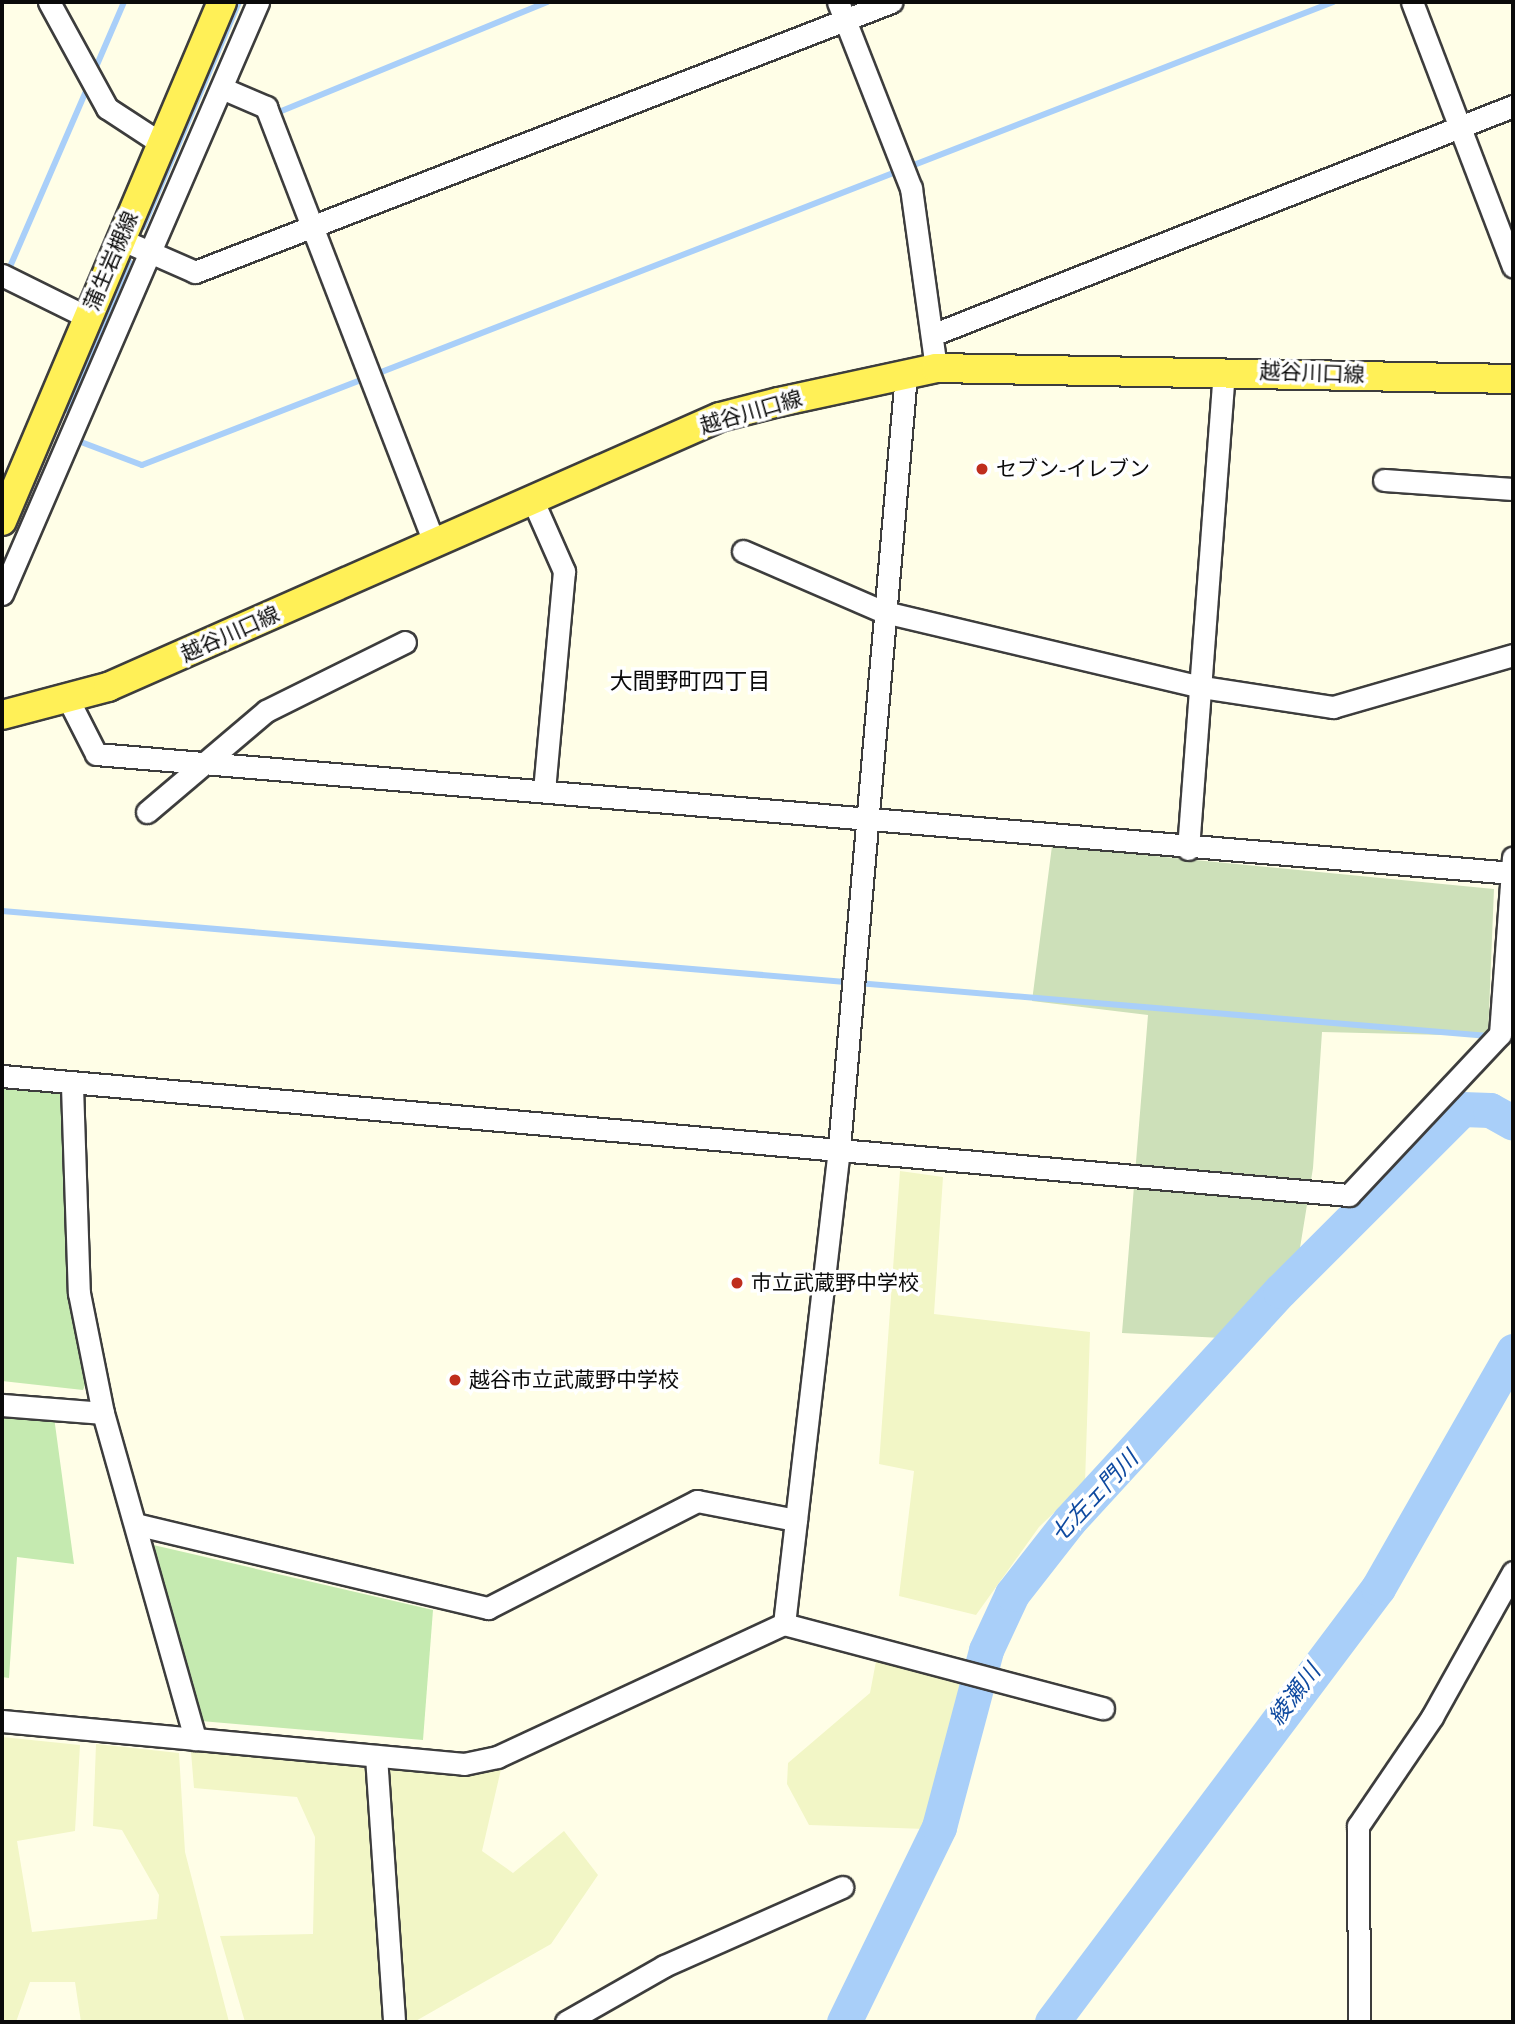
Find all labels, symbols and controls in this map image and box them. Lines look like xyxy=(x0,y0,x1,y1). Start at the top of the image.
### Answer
street label: 蒲生岩槻線 xyxy=(79,208,143,314)
street label: 越谷川口線 xyxy=(1259,359,1365,387)
street label: 越谷川口線 xyxy=(697,385,805,439)
place label: セブン-イレブン xyxy=(996,456,1150,482)
marker: セブン-イレブン xyxy=(974,461,990,477)
street label: 越谷川口線 xyxy=(177,601,283,667)
district label: 大間野町四丁目 xyxy=(610,668,770,696)
place label: 市立武蔵野中学校 xyxy=(751,1270,919,1296)
marker: 市立武蔵野中学校 xyxy=(729,1275,745,1291)
place label: 越谷市立武蔵野中学校 xyxy=(469,1367,679,1393)
marker: 越谷市立武蔵野中学校 xyxy=(447,1372,463,1388)
water label: 七左ェ門川 xyxy=(1046,1446,1144,1548)
water label: 綾瀬川 xyxy=(1263,1659,1327,1731)

